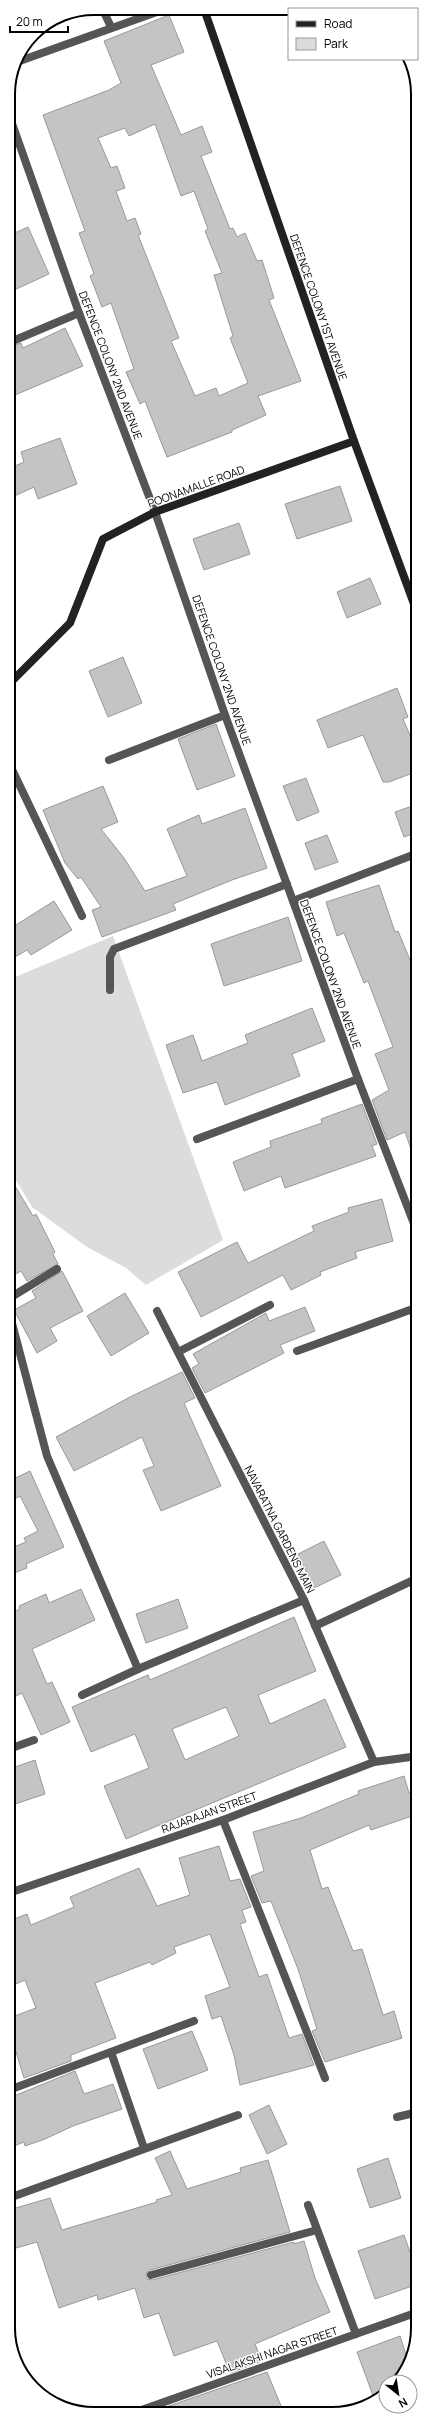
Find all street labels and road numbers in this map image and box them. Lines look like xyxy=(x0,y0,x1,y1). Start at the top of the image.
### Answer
street label: DEFENCE COLONY 1ST AVENUE xyxy=(287,232,351,382)
street label: DEFENCE COLONY 2ND AVENUE xyxy=(76,289,146,441)
street label: POONAMALLE ROAD xyxy=(146,462,246,510)
street label: DEFENCE COLONY 2ND AVENUE xyxy=(189,593,255,747)
street label: DEFENCE COLONY 2ND AVENUE xyxy=(297,897,365,1051)
street label: NAVARATNA GARDENS MAIN xyxy=(241,1463,319,1595)
street label: RAJARAJAN STREET xyxy=(159,1788,259,1836)
street label: VISALAKSHI NAGAR STREET xyxy=(204,2322,340,2382)

